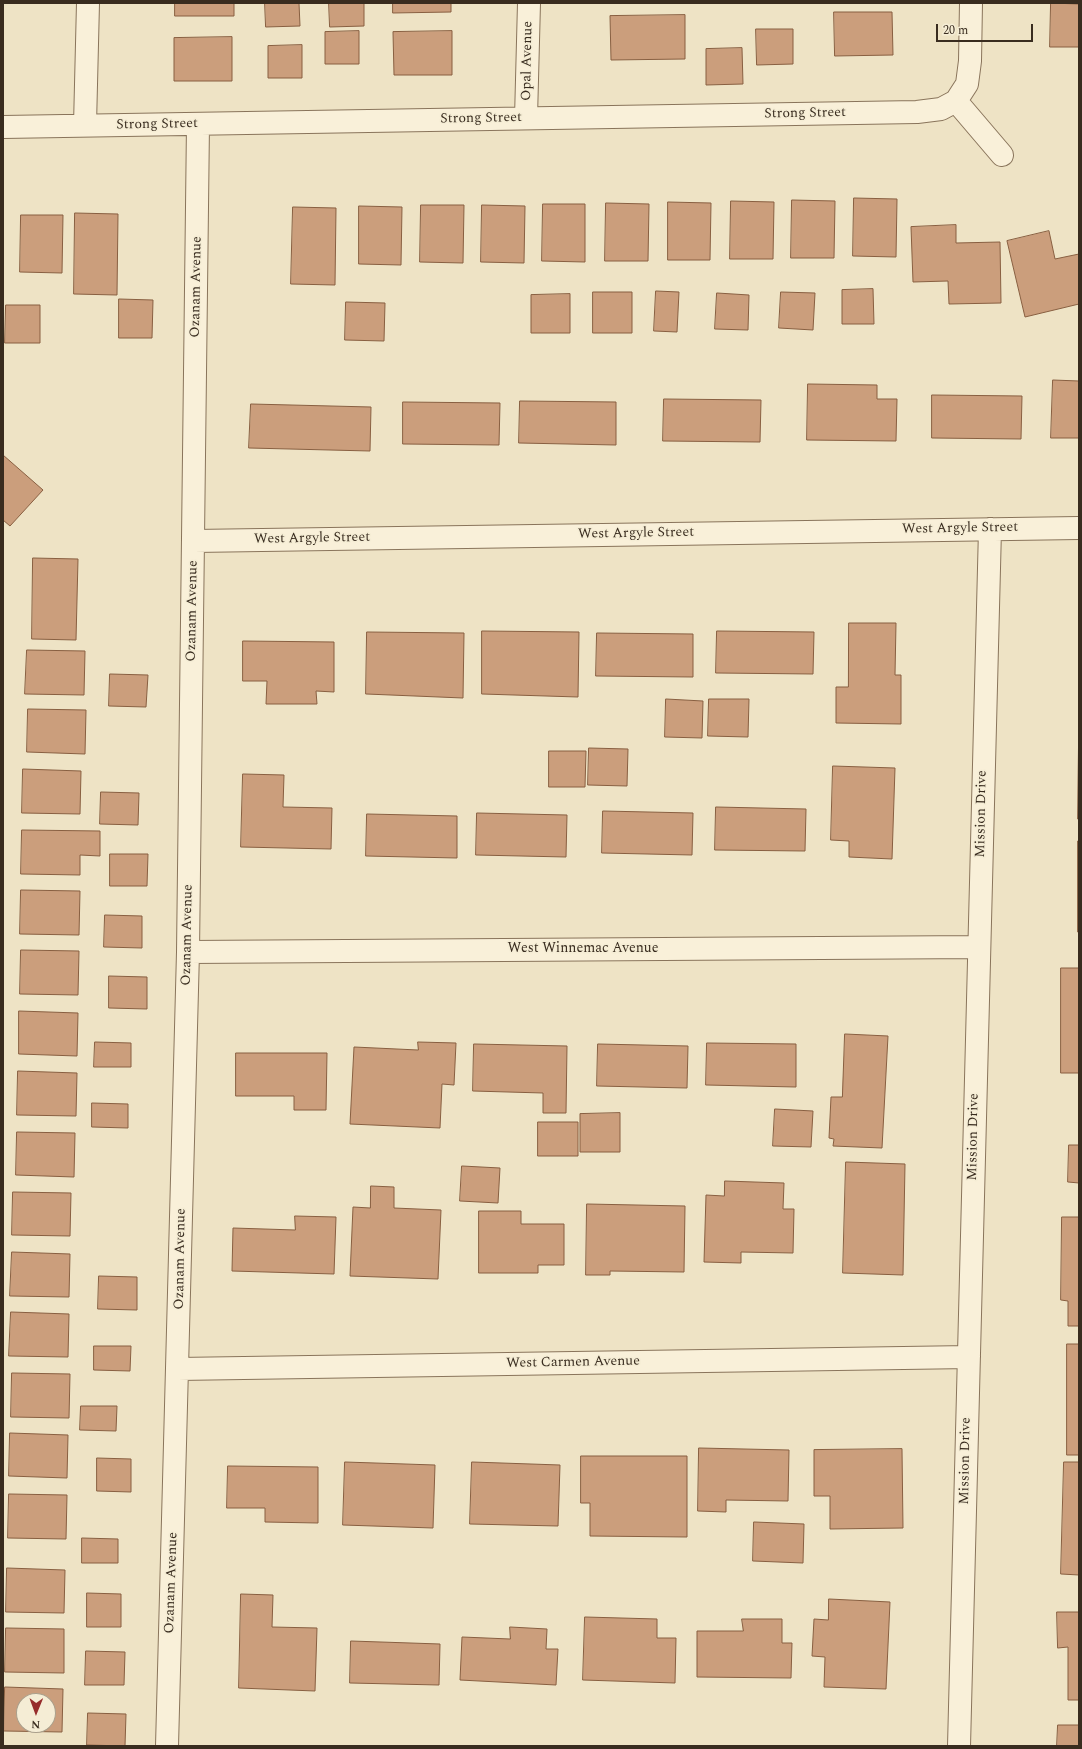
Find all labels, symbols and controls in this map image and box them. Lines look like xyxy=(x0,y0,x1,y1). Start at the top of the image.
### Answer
scale bar xyxy=(938,16,1035,42)
street label: Opal Avenue xyxy=(519,21,537,101)
text: 20 m xyxy=(943,21,968,40)
street label: Strong Street xyxy=(764,105,846,123)
street label: Strong Street xyxy=(440,110,522,128)
street label: Strong Street xyxy=(116,116,198,134)
street label: Ozanam Avenue xyxy=(188,236,206,338)
street label: West Argyle Street xyxy=(902,520,1018,538)
street label: West Argyle Street xyxy=(578,525,694,543)
street label: West Argyle Street xyxy=(254,530,370,548)
street label: Ozanam Avenue xyxy=(184,560,202,662)
street label: Mission Drive xyxy=(973,770,991,858)
street label: Ozanam Avenue xyxy=(179,884,197,986)
street label: West Winnemac Avenue xyxy=(508,941,658,957)
street label: Mission Drive xyxy=(965,1093,983,1181)
street label: Ozanam Avenue xyxy=(172,1208,190,1310)
street label: West Carmen Avenue xyxy=(506,1353,640,1373)
street label: Mission Drive xyxy=(957,1417,975,1505)
street label: Ozanam Avenue xyxy=(162,1532,182,1634)
north arrow xyxy=(16,1693,56,1733)
text: N xyxy=(31,1716,40,1733)

